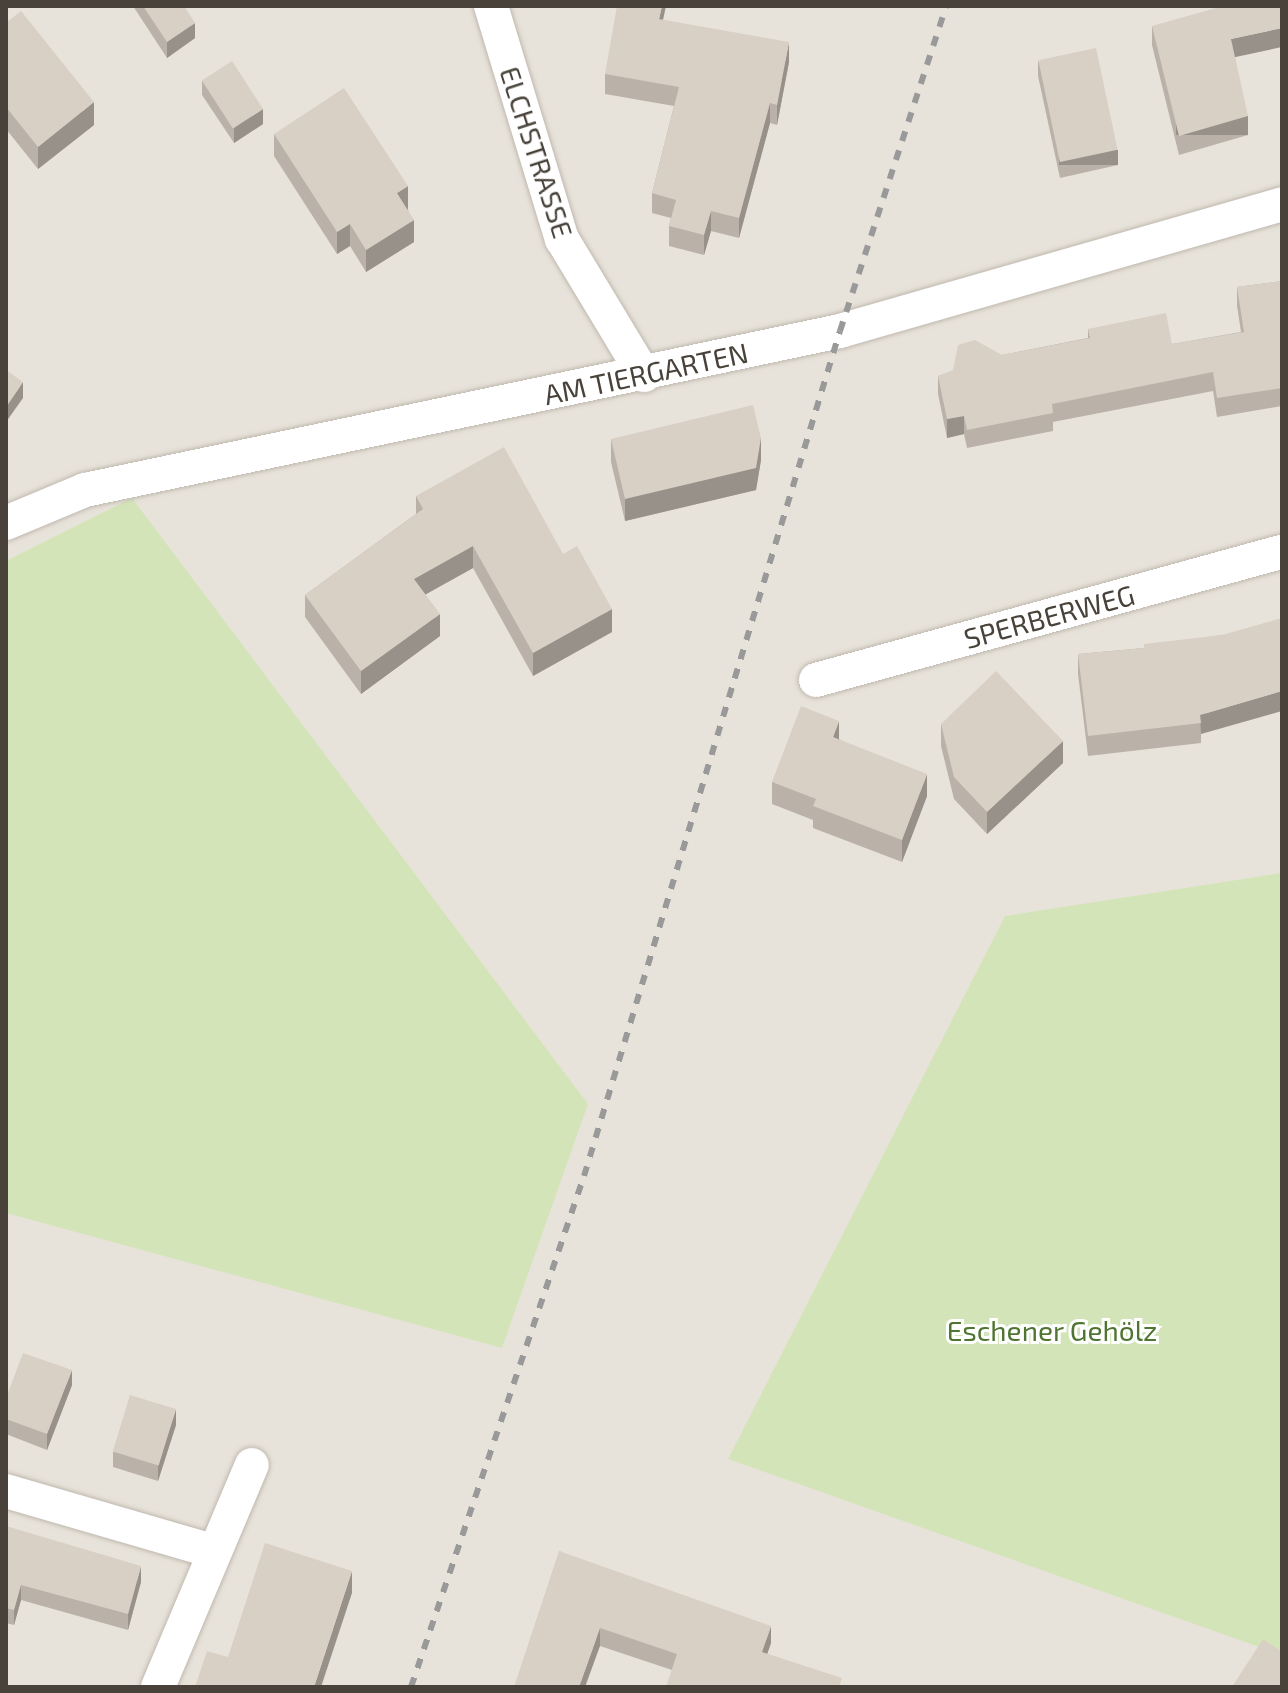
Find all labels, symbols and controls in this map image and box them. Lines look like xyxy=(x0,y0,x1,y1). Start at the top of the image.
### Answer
street label: ELCHSTRASSE xyxy=(494,62,580,242)
street label: AM TIERGARTEN xyxy=(541,335,751,411)
street label: SPERBERWEG xyxy=(960,577,1138,655)
park label: Eschener Gehölz xyxy=(946,1313,1158,1347)

